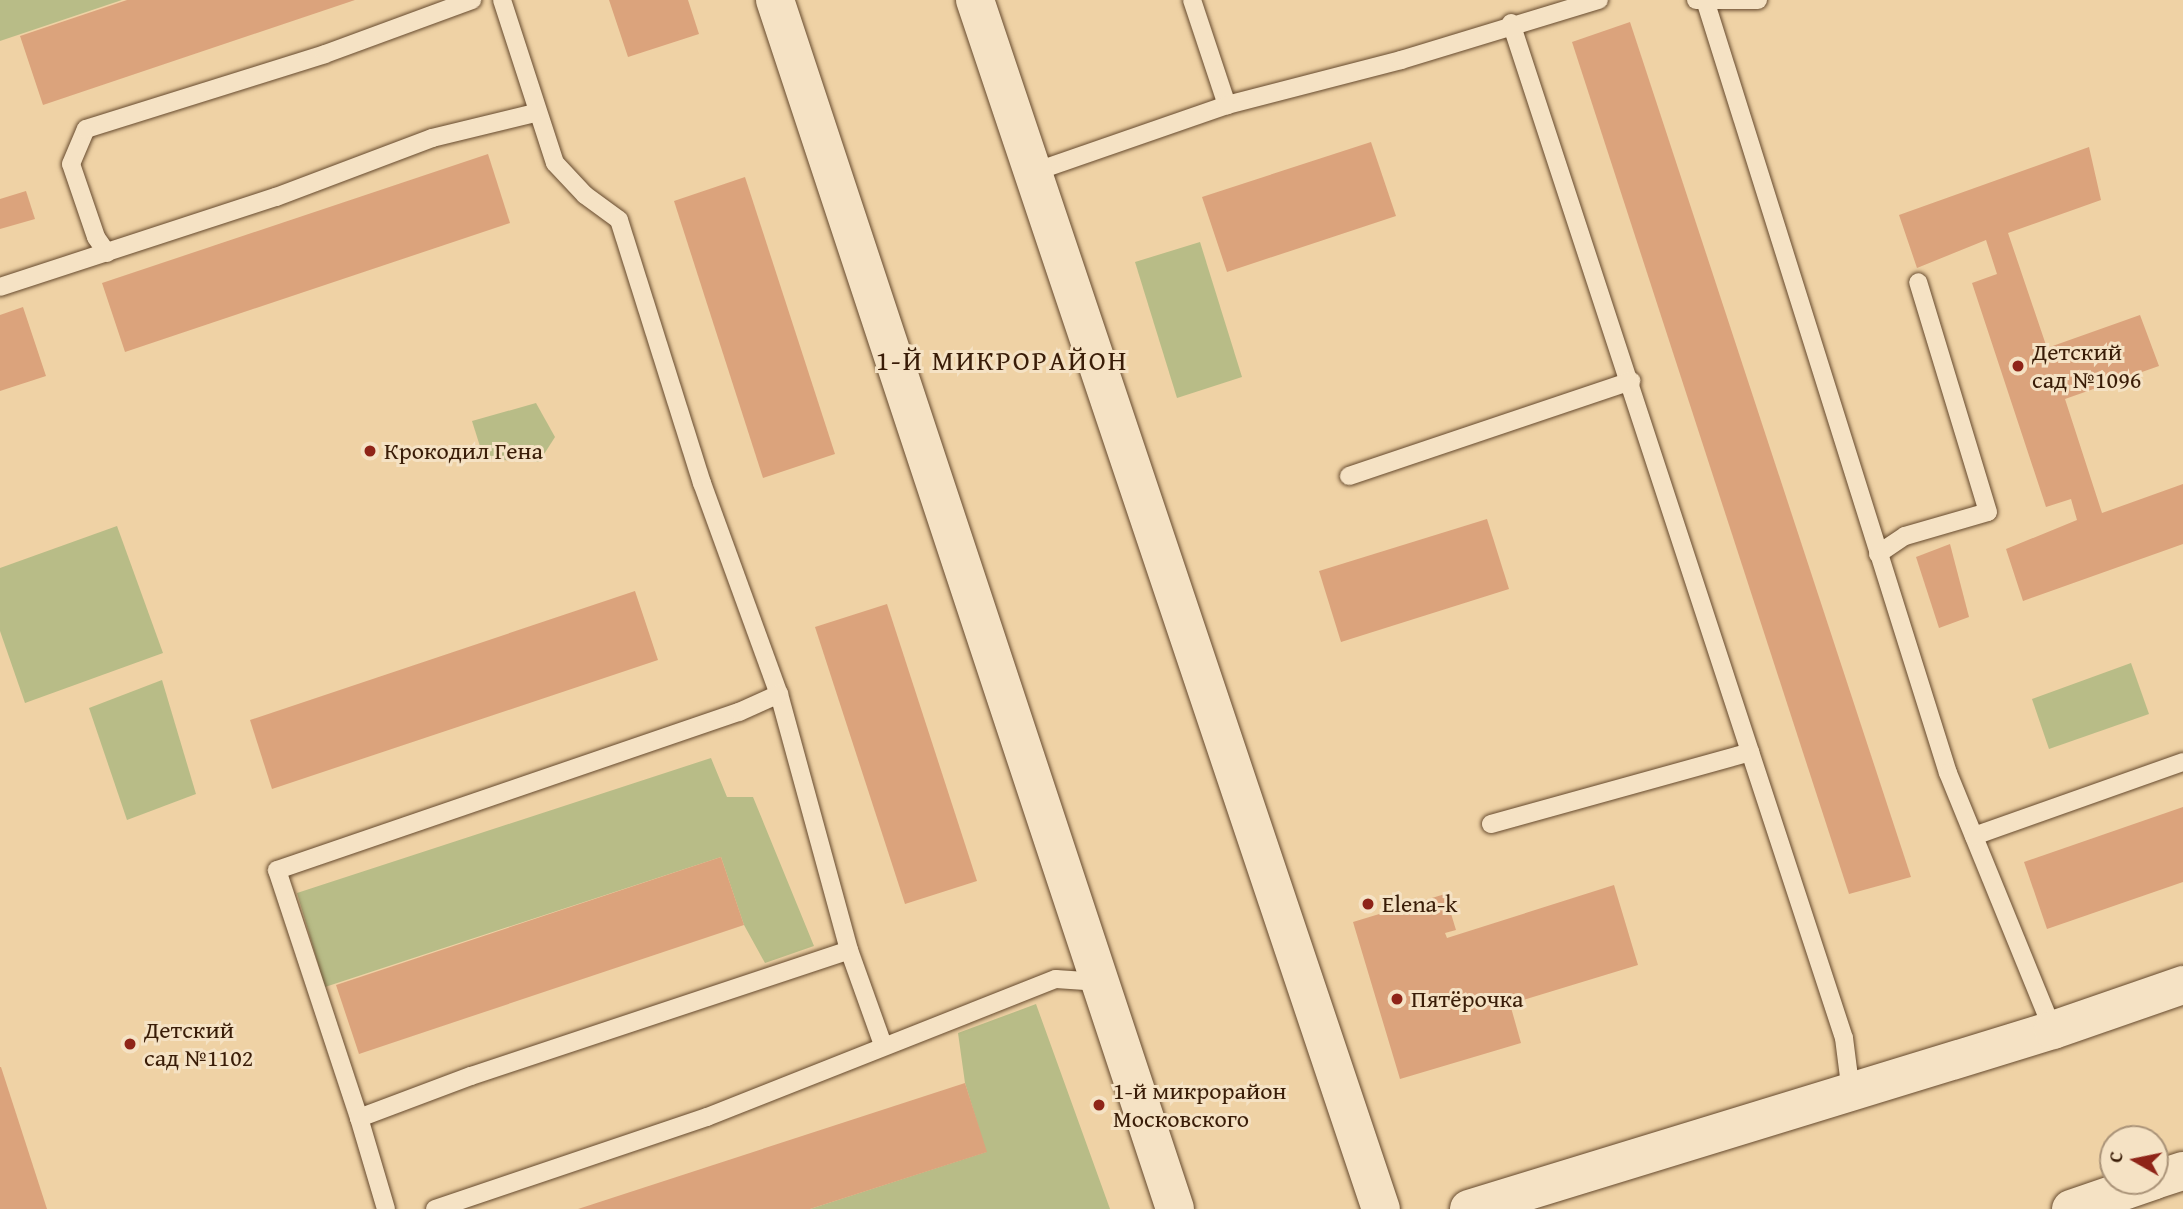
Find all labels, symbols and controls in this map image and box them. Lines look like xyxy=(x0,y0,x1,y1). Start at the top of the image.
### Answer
place label: Детский сад №1096 xyxy=(2032,338,2141,394)
district label: 1-Й МИКРОРАЙОН xyxy=(877,343,1127,377)
marker: Детский сад №1096 xyxy=(2010,358,2026,374)
place label: Крокодил Гена xyxy=(384,437,543,465)
marker: Крокодил Гена xyxy=(362,443,378,459)
place label: Elena-k xyxy=(1382,890,1457,918)
marker: Elena-k xyxy=(1360,896,1376,912)
place label: Пятёрочка xyxy=(1411,985,1524,1013)
marker: Пятёрочка xyxy=(1389,991,1405,1007)
place label: Детский сад №1102 xyxy=(144,1016,253,1072)
marker: Детский сад №1102 xyxy=(122,1036,138,1052)
place label: 1-й микрорайон Московского xyxy=(1113,1077,1286,1133)
marker: 1-й микрорайон Московского xyxy=(1091,1097,1107,1113)
north arrow xyxy=(2099,1125,2169,1195)
text: С xyxy=(2101,1150,2130,1165)

